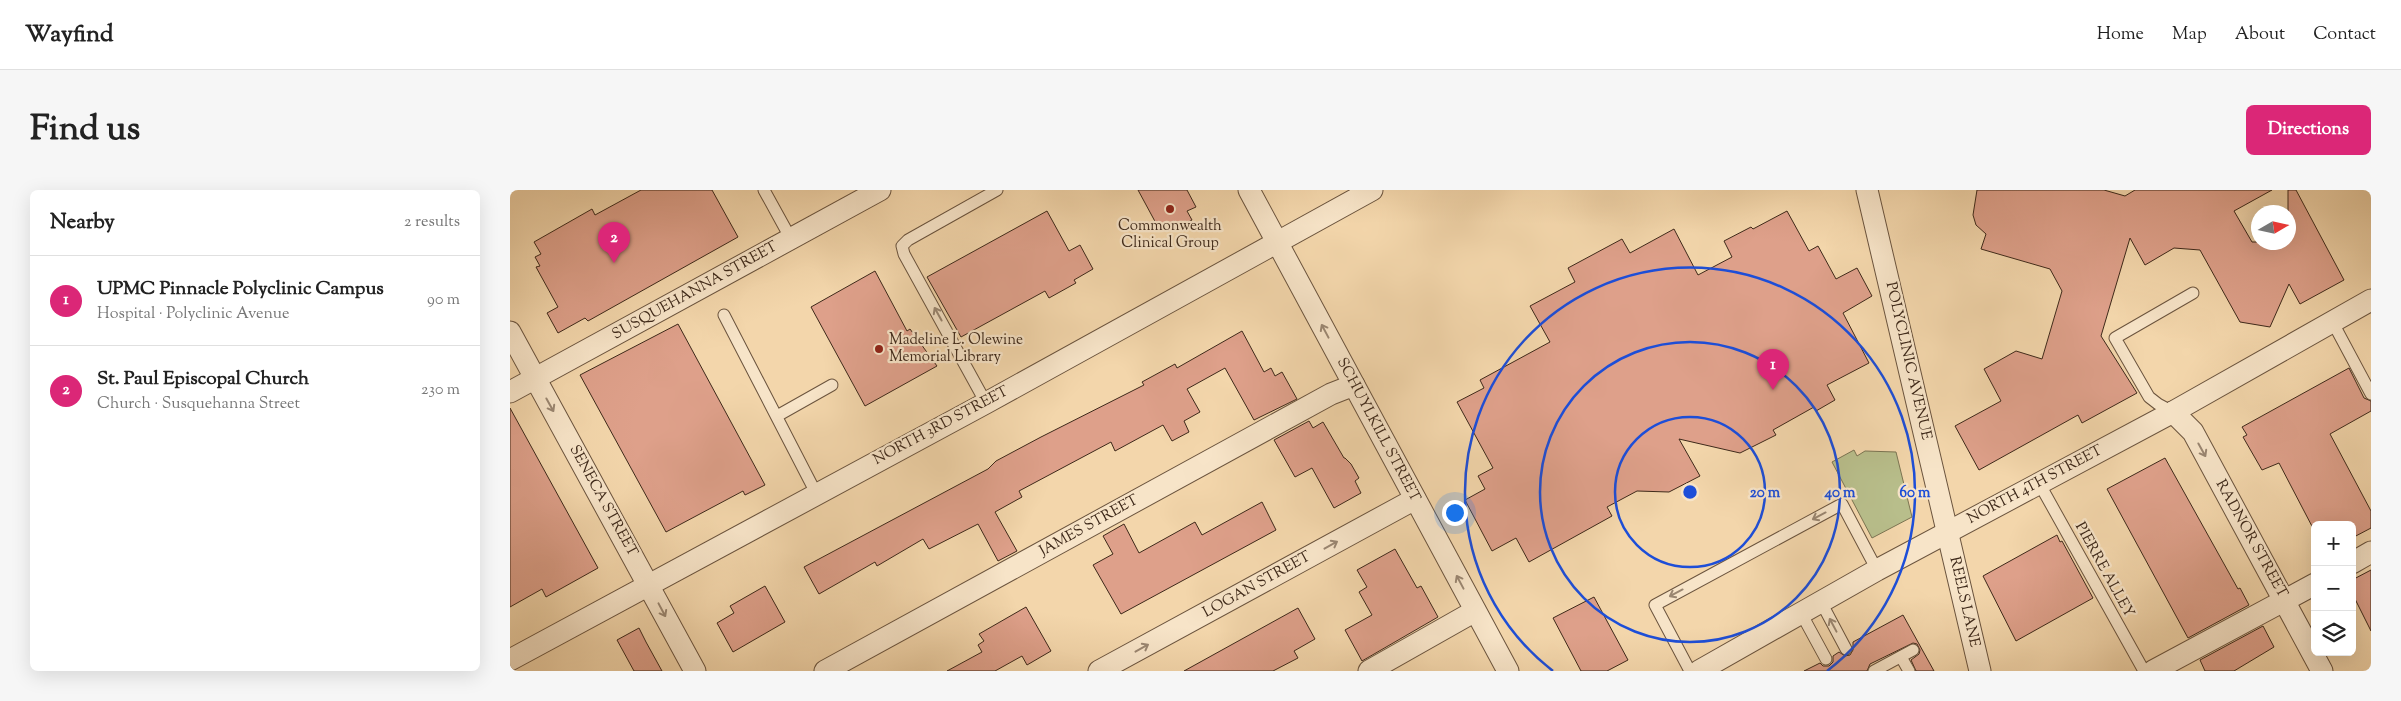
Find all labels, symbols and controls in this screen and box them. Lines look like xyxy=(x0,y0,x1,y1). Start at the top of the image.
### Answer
text: Wayfind xyxy=(25,18,113,52)
text: Home xyxy=(2097,22,2144,48)
text: Map xyxy=(2172,22,2207,48)
text: About xyxy=(2235,22,2285,48)
text: Contact xyxy=(2313,22,2376,48)
text: Find us xyxy=(30,105,140,156)
button: Directions xyxy=(2246,105,2371,155)
marker: Commonwealth Clinical Group xyxy=(1164,203,1176,215)
north arrow xyxy=(2251,205,2296,250)
text: Nearby xyxy=(50,208,115,238)
text: 2 results xyxy=(404,211,460,234)
place label: Commonwealth Clinical Group xyxy=(1118,216,1222,254)
pin: 2 xyxy=(598,222,630,263)
street label: SUSQUEHANNA STREET xyxy=(609,236,782,345)
text: UPMC Pinnacle Polyclinic Campus xyxy=(97,276,384,303)
street label: POLYCLINIC AVENUE xyxy=(1880,280,1936,442)
text: 1 xyxy=(63,289,69,312)
text: 90 m xyxy=(427,289,460,312)
text: Hospital · Polyclinic Avenue xyxy=(97,303,289,326)
one-way arrow xyxy=(932,307,942,321)
one-way arrow xyxy=(1320,323,1330,338)
place label: Madeline L. Olewine Memorial Library xyxy=(889,330,1023,368)
marker: Madeline L. Olewine Memorial Library xyxy=(873,343,885,355)
pin: 1 xyxy=(1757,349,1789,390)
street label: SCHUYLKILL STREET xyxy=(1331,354,1425,506)
text: St. Paul Episcopal Church xyxy=(97,366,309,393)
text: 2 xyxy=(62,379,70,402)
text: 230 m xyxy=(421,379,460,402)
street label: NORTH 3RD STREET xyxy=(870,381,1013,471)
text: Church · Susquehanna Street xyxy=(97,393,300,416)
one-way arrow xyxy=(546,398,556,412)
street label: NORTH 4TH STREET xyxy=(1964,440,2107,530)
street label: SENECA STREET xyxy=(564,441,643,561)
one-way arrow xyxy=(2198,442,2208,457)
street label: RADNOR STREET xyxy=(2210,476,2292,602)
centre of rings xyxy=(1681,483,1699,501)
text: 20 m xyxy=(1750,483,1781,504)
text: 40 m xyxy=(1824,483,1856,504)
text: 60 m xyxy=(1900,483,1931,504)
street label: JAMES STREET xyxy=(1035,490,1143,562)
your location xyxy=(1442,500,1468,526)
one-way arrow xyxy=(1812,511,1827,521)
street label: PIERRE ALLEY xyxy=(2069,518,2139,622)
map controls xyxy=(2311,521,2356,656)
button: + xyxy=(2311,521,2356,566)
one-way arrow xyxy=(1323,540,1338,550)
street label: LOGAN STREET xyxy=(1199,546,1315,623)
street label: REELS LANE xyxy=(1943,555,1985,649)
button: − xyxy=(2311,566,2356,611)
one-way arrow xyxy=(1454,575,1464,590)
one-way arrow xyxy=(1669,588,1684,598)
one-way arrow xyxy=(657,602,667,617)
button: layers xyxy=(2311,611,2356,656)
one-way arrow xyxy=(1828,619,1838,633)
one-way arrow xyxy=(1134,643,1149,653)

